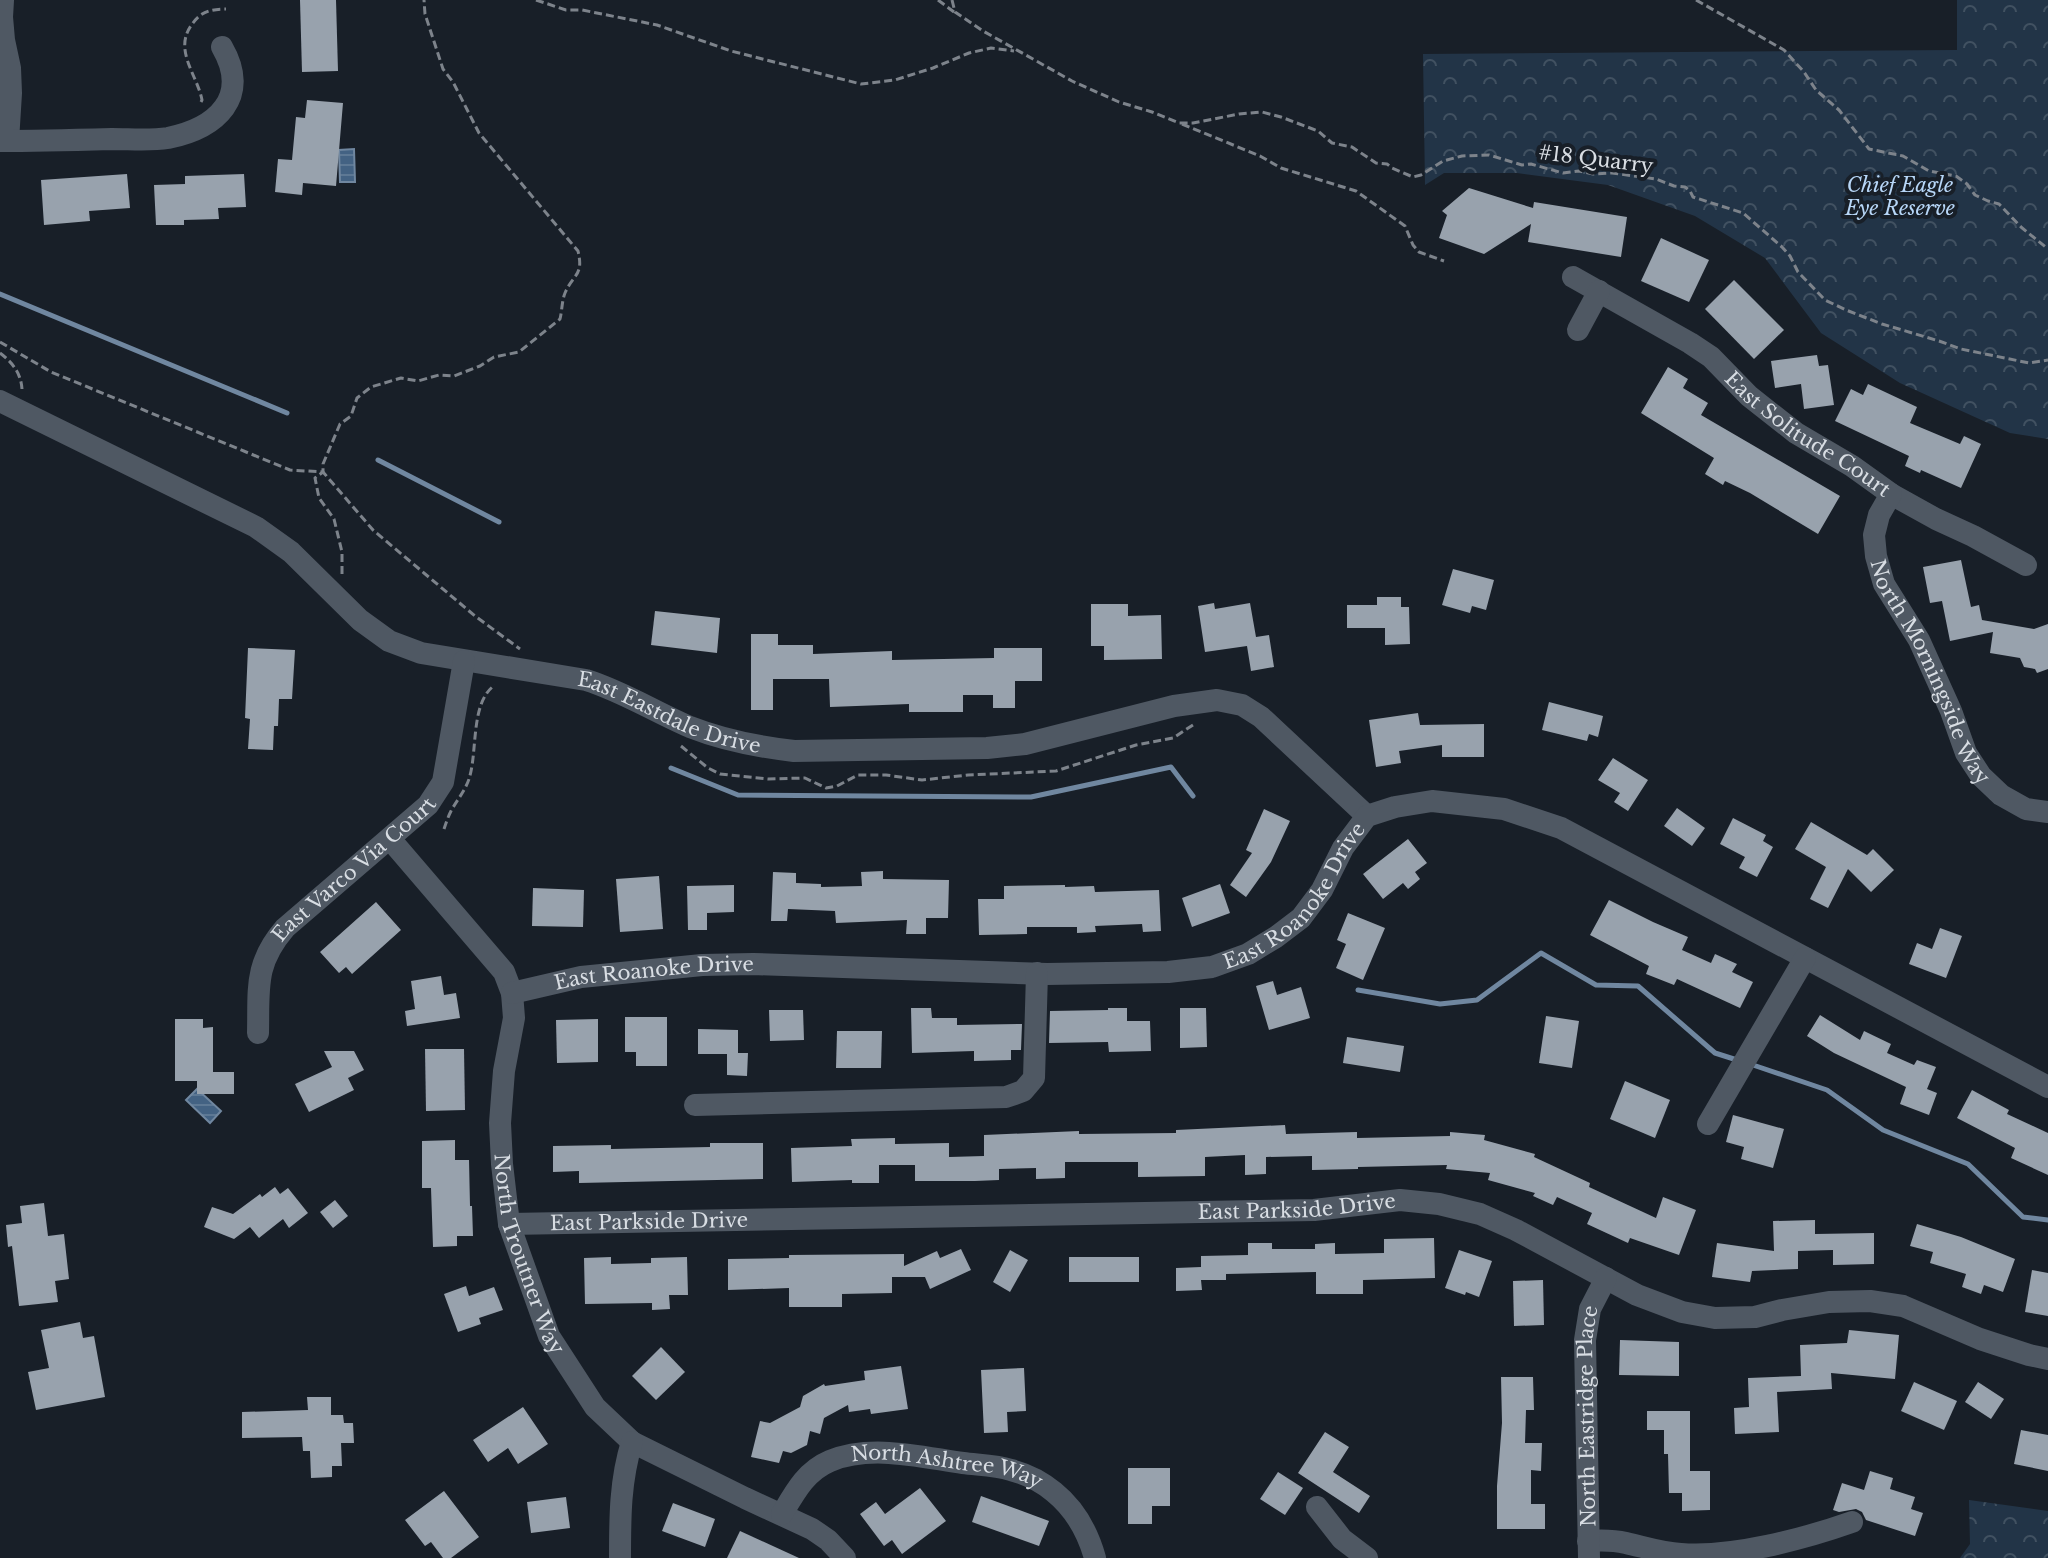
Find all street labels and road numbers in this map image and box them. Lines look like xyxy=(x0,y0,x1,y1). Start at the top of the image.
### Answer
street label: #18 Quarry xyxy=(1537,140,1655,178)
street label: East Solitude Court xyxy=(1720,367,1896,502)
street label: North Morningside Way xyxy=(1866,556,1995,790)
street label: East Eastdale Drive xyxy=(576,667,763,758)
street label: East Varco Via Court xyxy=(267,793,442,946)
street label: East Roanoke Drive xyxy=(1220,818,1370,974)
street label: East Roanoke Drive xyxy=(552,952,754,995)
street label: North Troutner Way xyxy=(490,1153,570,1359)
street label: East Parkside Drive xyxy=(1198,1189,1397,1224)
street label: East Parkside Drive xyxy=(550,1208,748,1235)
street label: North Eastridge Place xyxy=(1573,1304,1602,1527)
street label: North Ashtree Way xyxy=(849,1440,1047,1494)

